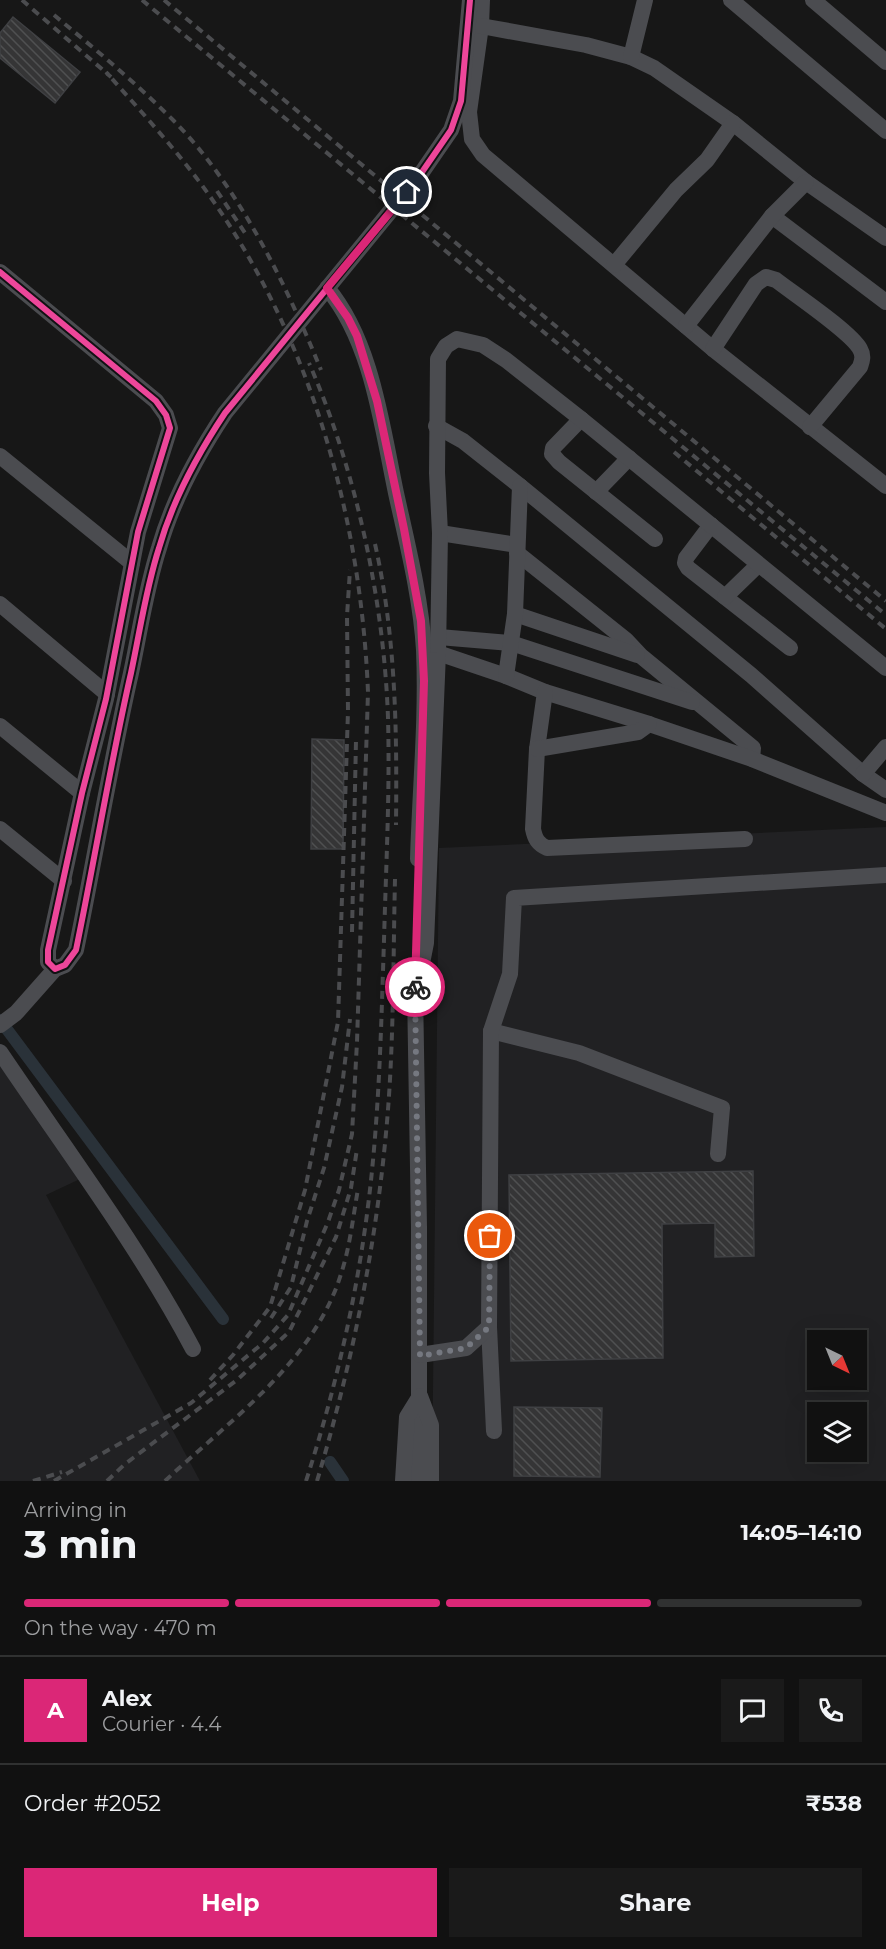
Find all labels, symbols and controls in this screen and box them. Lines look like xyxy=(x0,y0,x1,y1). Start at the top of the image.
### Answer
pin xyxy=(381,166,432,217)
icon: home xyxy=(390,175,423,208)
courier xyxy=(385,957,445,1017)
icon: bike xyxy=(399,971,432,1004)
pin xyxy=(464,1210,515,1261)
icon: bag xyxy=(473,1219,506,1252)
north arrow xyxy=(807,1330,867,1390)
map controls xyxy=(807,1330,867,1462)
button: layers xyxy=(807,1402,867,1462)
text: Arriving in xyxy=(24,1498,127,1522)
text: 14:05–14:10 xyxy=(740,1519,862,1546)
text: 3 min xyxy=(24,1520,138,1568)
text: On the way · 470 m xyxy=(24,1616,217,1640)
button: chat xyxy=(721,1679,784,1742)
button: phone xyxy=(799,1679,862,1742)
text: Alex xyxy=(102,1685,152,1712)
text: A xyxy=(47,1697,64,1724)
text: Courier · 4.4 xyxy=(102,1712,221,1736)
text: Order #2052 xyxy=(24,1790,161,1817)
text: ₹538 xyxy=(806,1790,862,1817)
button: Help xyxy=(24,1868,437,1937)
button: Share xyxy=(449,1868,862,1937)

